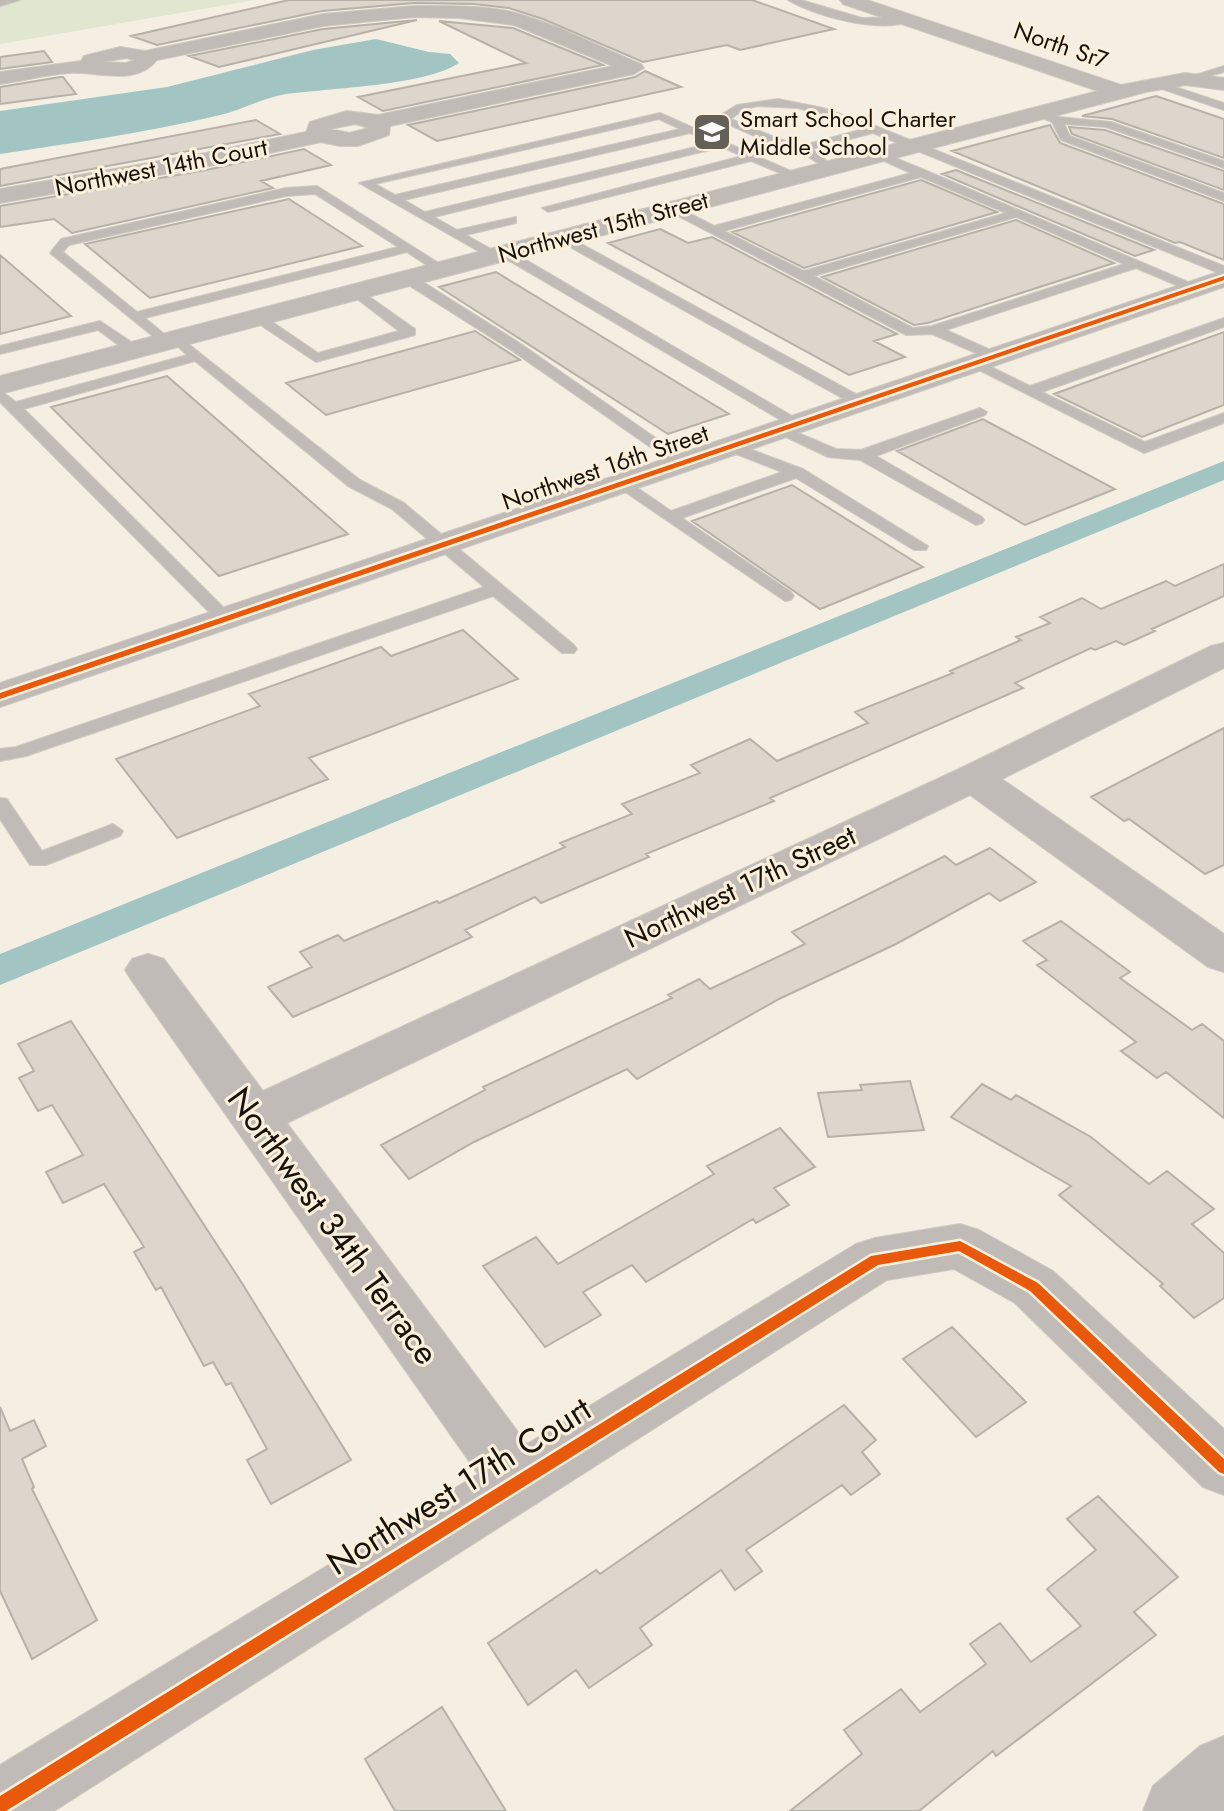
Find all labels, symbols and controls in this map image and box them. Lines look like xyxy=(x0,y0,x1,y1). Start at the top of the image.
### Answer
street label: North Sr7 xyxy=(1009,13,1113,78)
place label: Smart School Charter Middle School xyxy=(740,101,957,164)
school or university icon: Smart School Charter Middle School xyxy=(691,111,733,153)
street label: Northwest 14th Court xyxy=(52,129,270,205)
street label: Northwest 15th Street xyxy=(494,182,712,272)
street label: Northwest 16th Street xyxy=(497,415,713,519)
street label: Northwest 17th Street xyxy=(617,815,863,959)
street label: Northwest 34th Terrace xyxy=(215,1077,451,1375)
street label: Northwest 17th Court xyxy=(317,1385,601,1587)

